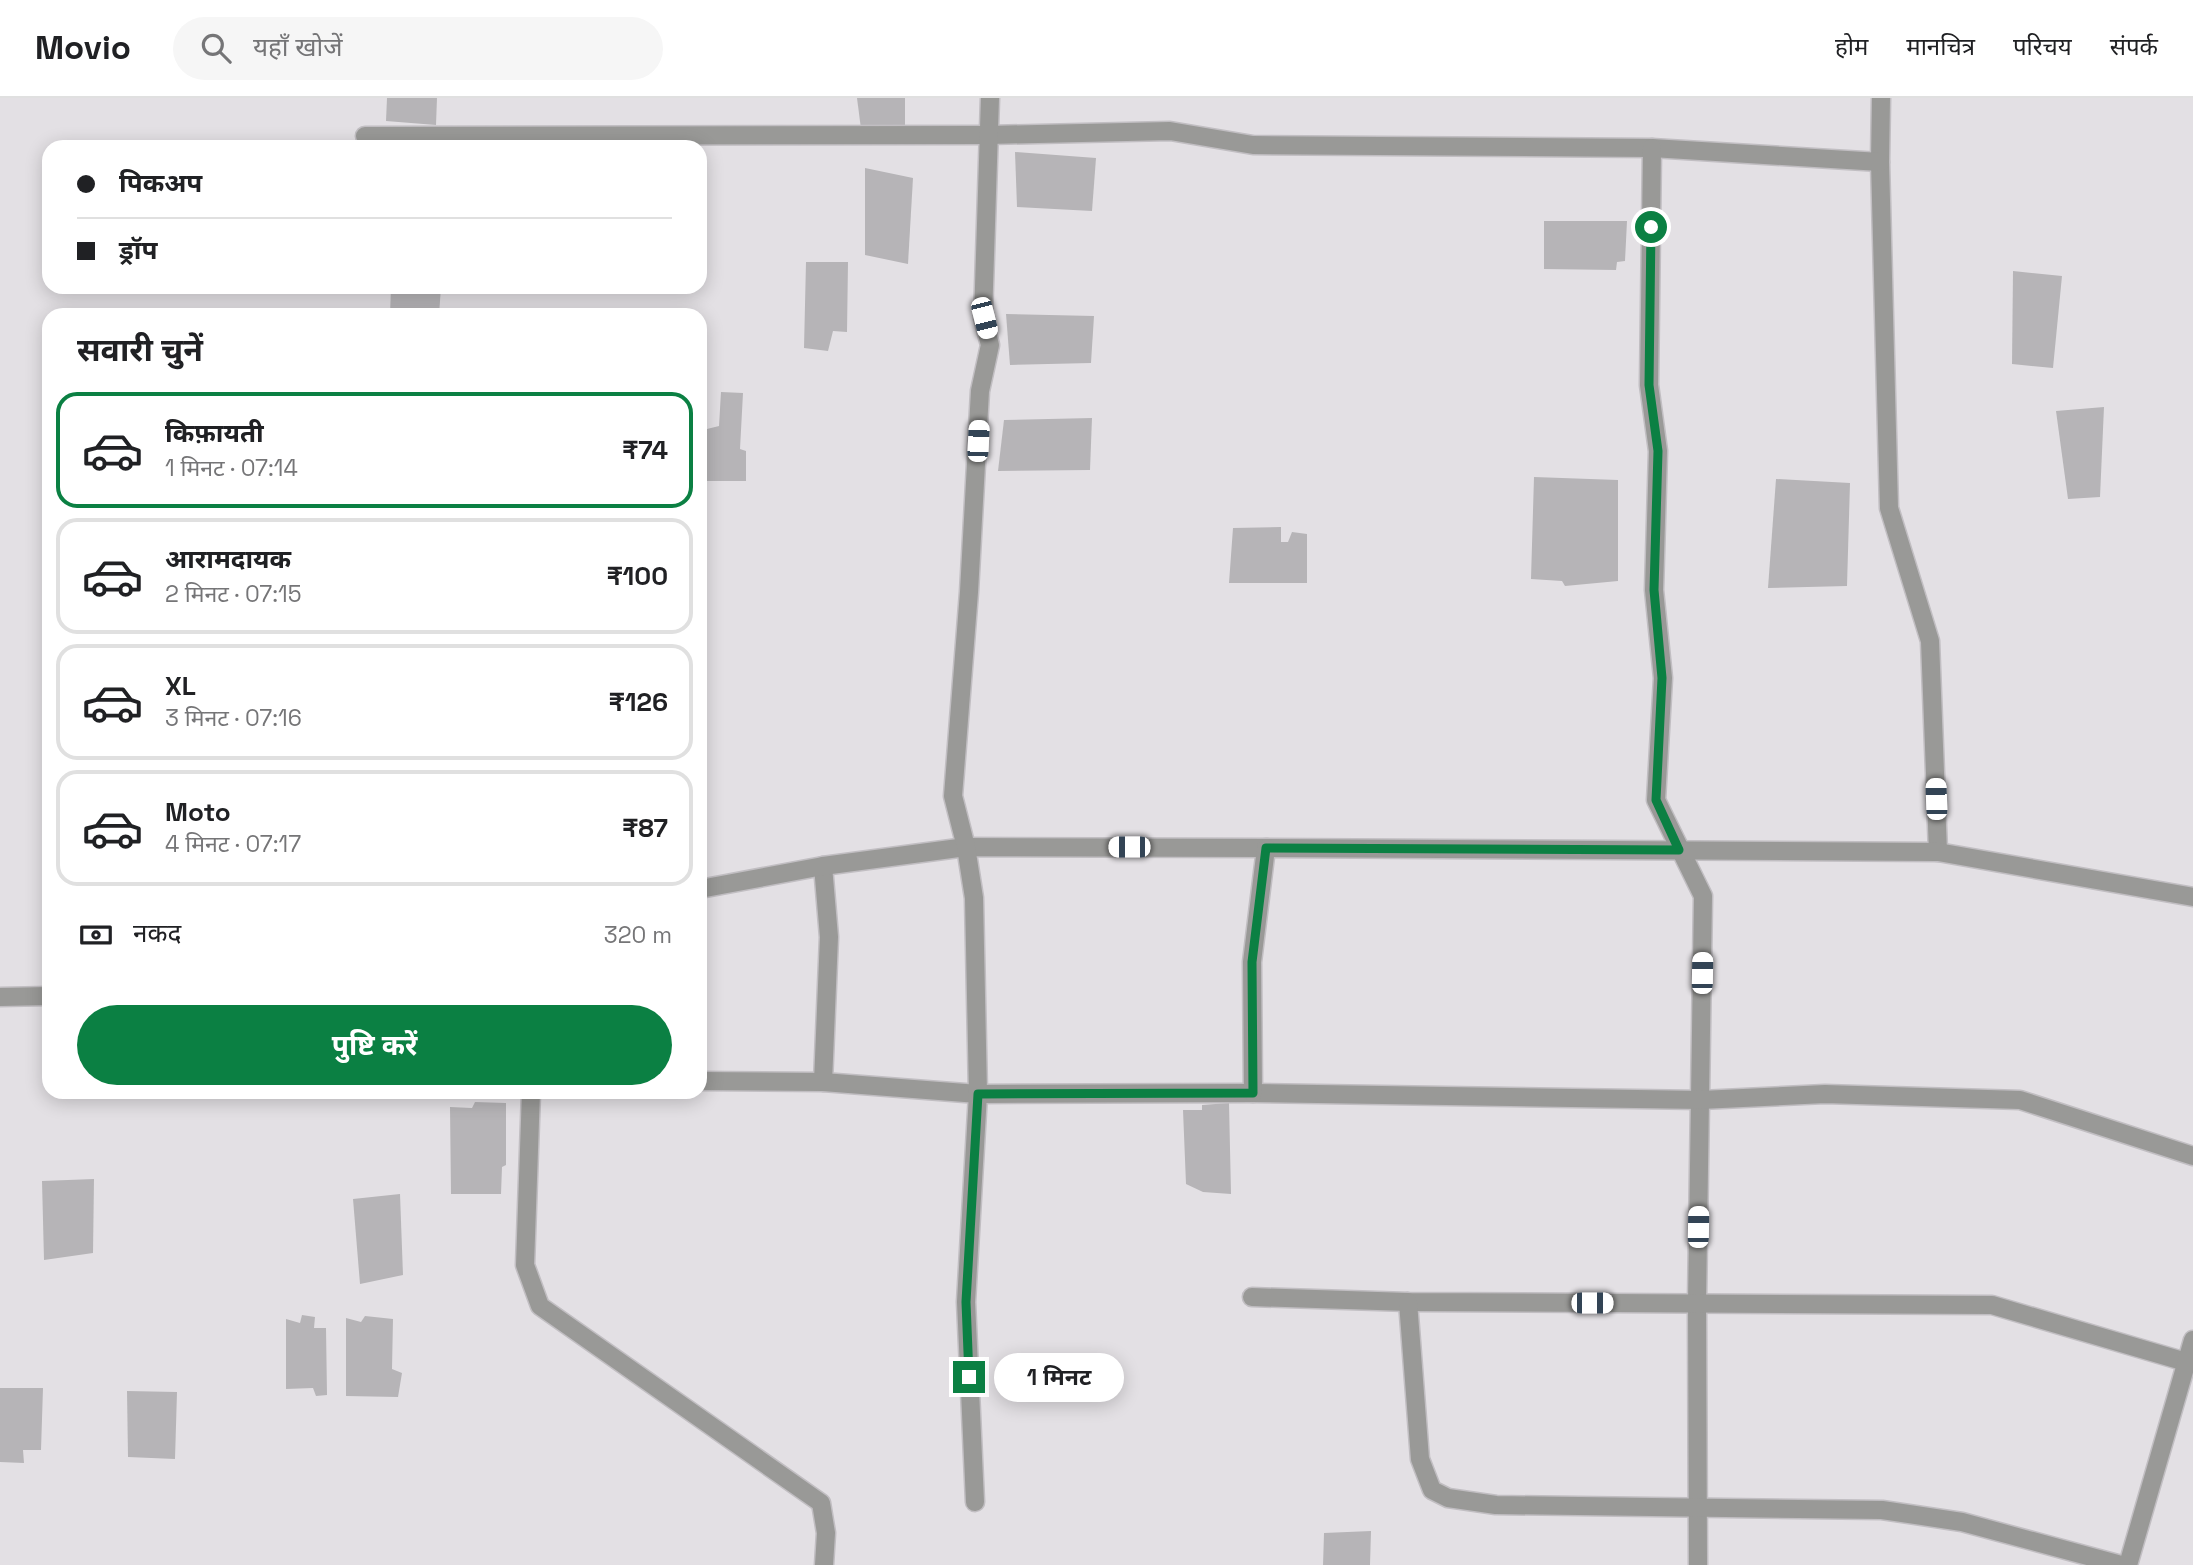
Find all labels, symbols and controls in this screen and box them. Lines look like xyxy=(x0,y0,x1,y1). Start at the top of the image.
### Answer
search box xyxy=(173,17,663,80)
text: Movio xyxy=(35,27,131,69)
icon: search xyxy=(197,29,235,67)
text: यहाँ खोजें xyxy=(253,30,343,64)
text: होम xyxy=(1835,31,1868,62)
text: मानचित्र xyxy=(1906,31,1975,62)
text: परिचय xyxy=(2013,31,2072,62)
text: संपर्क xyxy=(2110,31,2158,62)
text: पिकअप xyxy=(119,166,202,200)
route start xyxy=(1635,211,1667,243)
text: ड्रॉप xyxy=(119,233,157,267)
car xyxy=(969,295,1000,341)
text: सवारी चुनें xyxy=(77,330,203,370)
text: किफ़ायती xyxy=(165,416,264,450)
icon: car xyxy=(81,419,144,482)
car xyxy=(967,419,990,463)
text: ₹74 xyxy=(622,433,668,467)
text: 1 मिनट · 07:14 xyxy=(165,453,298,483)
text: आरामदायक xyxy=(165,542,291,576)
icon: car xyxy=(81,545,144,608)
text: ₹100 xyxy=(606,559,668,593)
text: 2 मिनट · 07:15 xyxy=(165,579,302,609)
text: XL xyxy=(165,669,196,703)
icon: car xyxy=(81,671,144,734)
text: ₹126 xyxy=(609,685,668,719)
text: 3 मिनट · 07:16 xyxy=(165,703,302,733)
car xyxy=(1925,778,1948,820)
text: Moto xyxy=(165,795,231,829)
icon: car xyxy=(81,797,144,860)
text: ₹87 xyxy=(622,811,668,845)
text: 4 मिनट · 07:17 xyxy=(165,829,301,859)
car xyxy=(1109,837,1151,858)
icon: cash xyxy=(77,916,115,954)
text: नकद xyxy=(133,916,181,950)
text: 320 m xyxy=(604,920,672,950)
car xyxy=(1692,952,1713,994)
button: पुष्टि करें xyxy=(77,1005,672,1085)
car xyxy=(1688,1206,1709,1248)
car xyxy=(1572,1293,1614,1314)
callout: 1 मिनट xyxy=(993,1352,1123,1402)
route end xyxy=(953,1361,985,1393)
text: 1 मिनट xyxy=(1027,1362,1091,1392)

